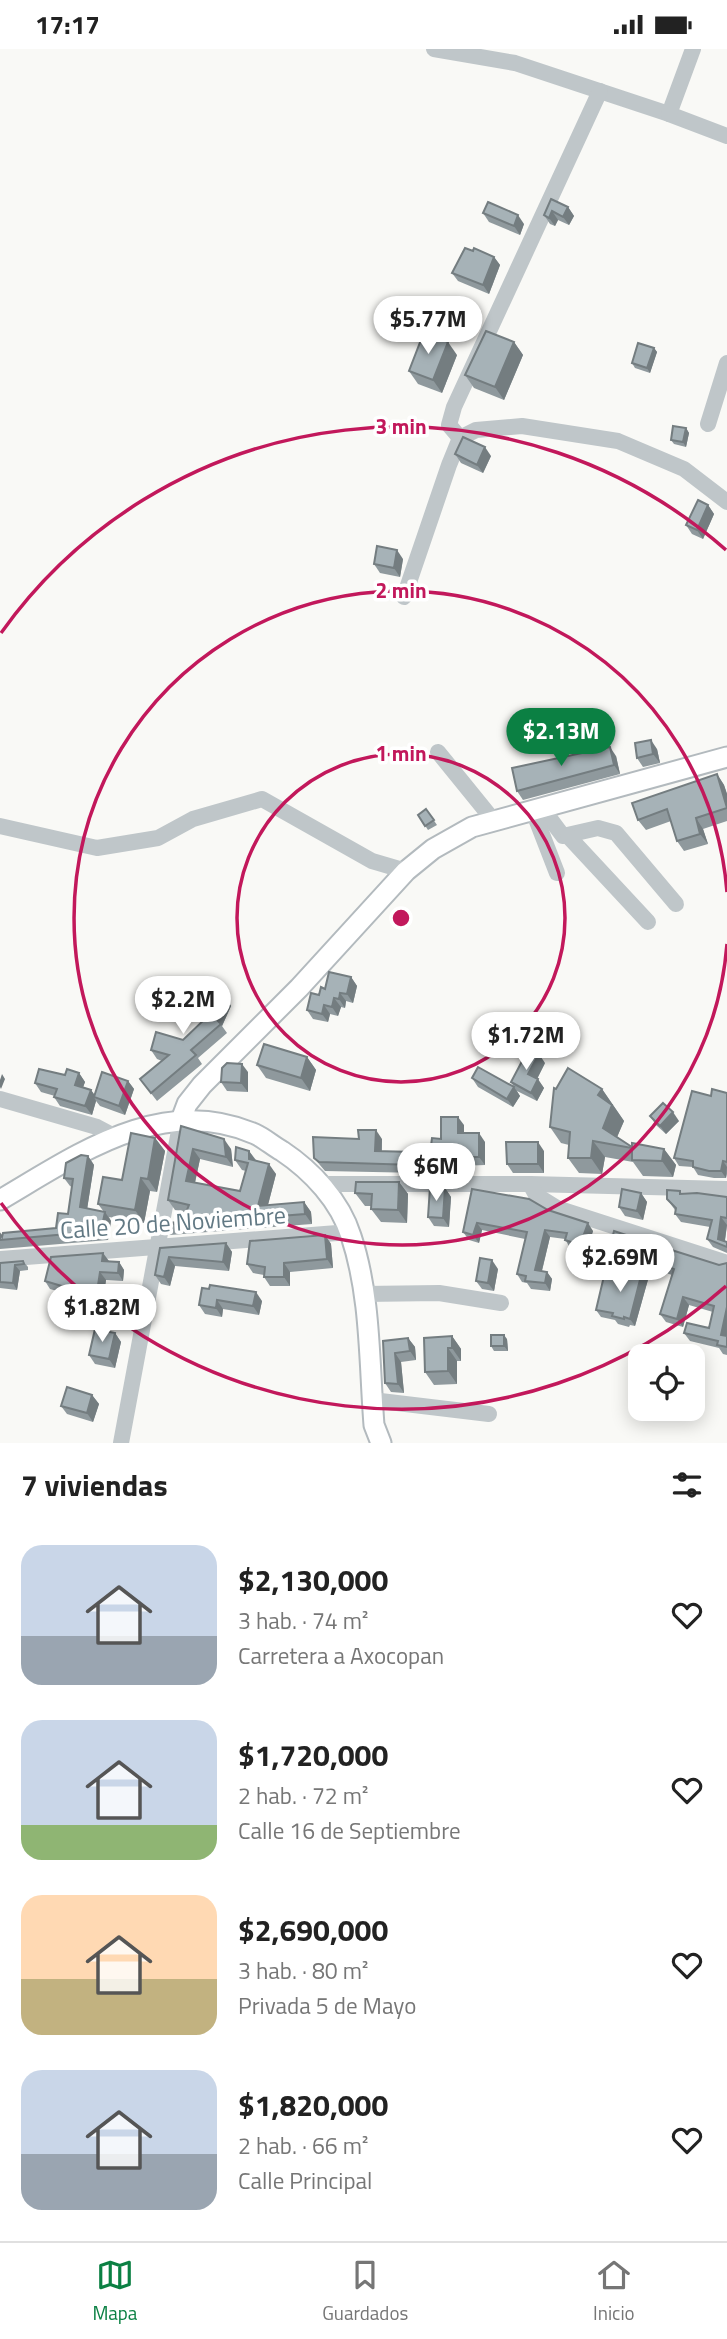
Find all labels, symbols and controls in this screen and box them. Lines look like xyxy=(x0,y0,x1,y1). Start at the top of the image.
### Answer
text: 17:17 xyxy=(35,5,100,44)
pin: $5.77M xyxy=(371,296,485,356)
text: $5.77M xyxy=(389,301,467,336)
text: 3 min xyxy=(375,410,427,442)
text: 2 min xyxy=(375,574,427,606)
pin: $2.13M xyxy=(504,709,618,768)
text: $2.13M xyxy=(522,713,600,748)
text: 1 min xyxy=(375,737,427,769)
centre of rings xyxy=(389,906,413,930)
pin: $2.2M xyxy=(134,977,232,1036)
text: $2.2M xyxy=(151,981,215,1016)
pin: $1.72M xyxy=(469,1013,583,1072)
text: $1.72M xyxy=(487,1017,565,1052)
pin: $6M xyxy=(402,1143,470,1203)
text: $6M xyxy=(413,1148,459,1183)
street label: Calle 20 de Noviembre xyxy=(59,1196,287,1248)
pin: $2.69M xyxy=(563,1235,677,1294)
text: $2.69M xyxy=(581,1239,659,1274)
pin: $1.82M xyxy=(45,1285,159,1344)
text: $1.82M xyxy=(63,1289,141,1324)
map controls xyxy=(628,1344,705,1421)
button: locate xyxy=(628,1344,705,1421)
text: 7 viviendas xyxy=(21,1462,168,1508)
icon: filters xyxy=(668,1466,706,1504)
text: $2,130,000 xyxy=(238,1557,388,1603)
icon: home xyxy=(77,1573,161,1657)
icon: heart xyxy=(668,1596,706,1634)
text: 3 hab. · 74 m² xyxy=(238,1603,368,1638)
text: Carretera a Axocopan xyxy=(238,1638,444,1673)
text: $1,720,000 xyxy=(238,1732,388,1778)
icon: home xyxy=(77,1748,161,1832)
icon: heart xyxy=(668,1771,706,1809)
text: 2 hab. · 72 m² xyxy=(238,1778,368,1813)
text: Calle 16 de Septiembre xyxy=(238,1813,461,1848)
text: $2,690,000 xyxy=(238,1907,388,1953)
icon: home xyxy=(77,1923,161,2007)
icon: heart xyxy=(668,1946,706,1984)
text: 3 hab. · 80 m² xyxy=(238,1953,368,1988)
text: Privada 5 de Mayo xyxy=(238,1988,416,2023)
text: $1,820,000 xyxy=(238,2082,388,2128)
icon: home xyxy=(77,2098,161,2182)
icon: heart xyxy=(668,2121,706,2159)
text: 2 hab. · 66 m² xyxy=(238,2128,368,2163)
text: Calle Principal xyxy=(238,2163,372,2198)
tab: Mapa xyxy=(92,2256,137,2327)
tab: Guardados xyxy=(322,2256,408,2327)
tab: Inicio xyxy=(593,2256,635,2327)

